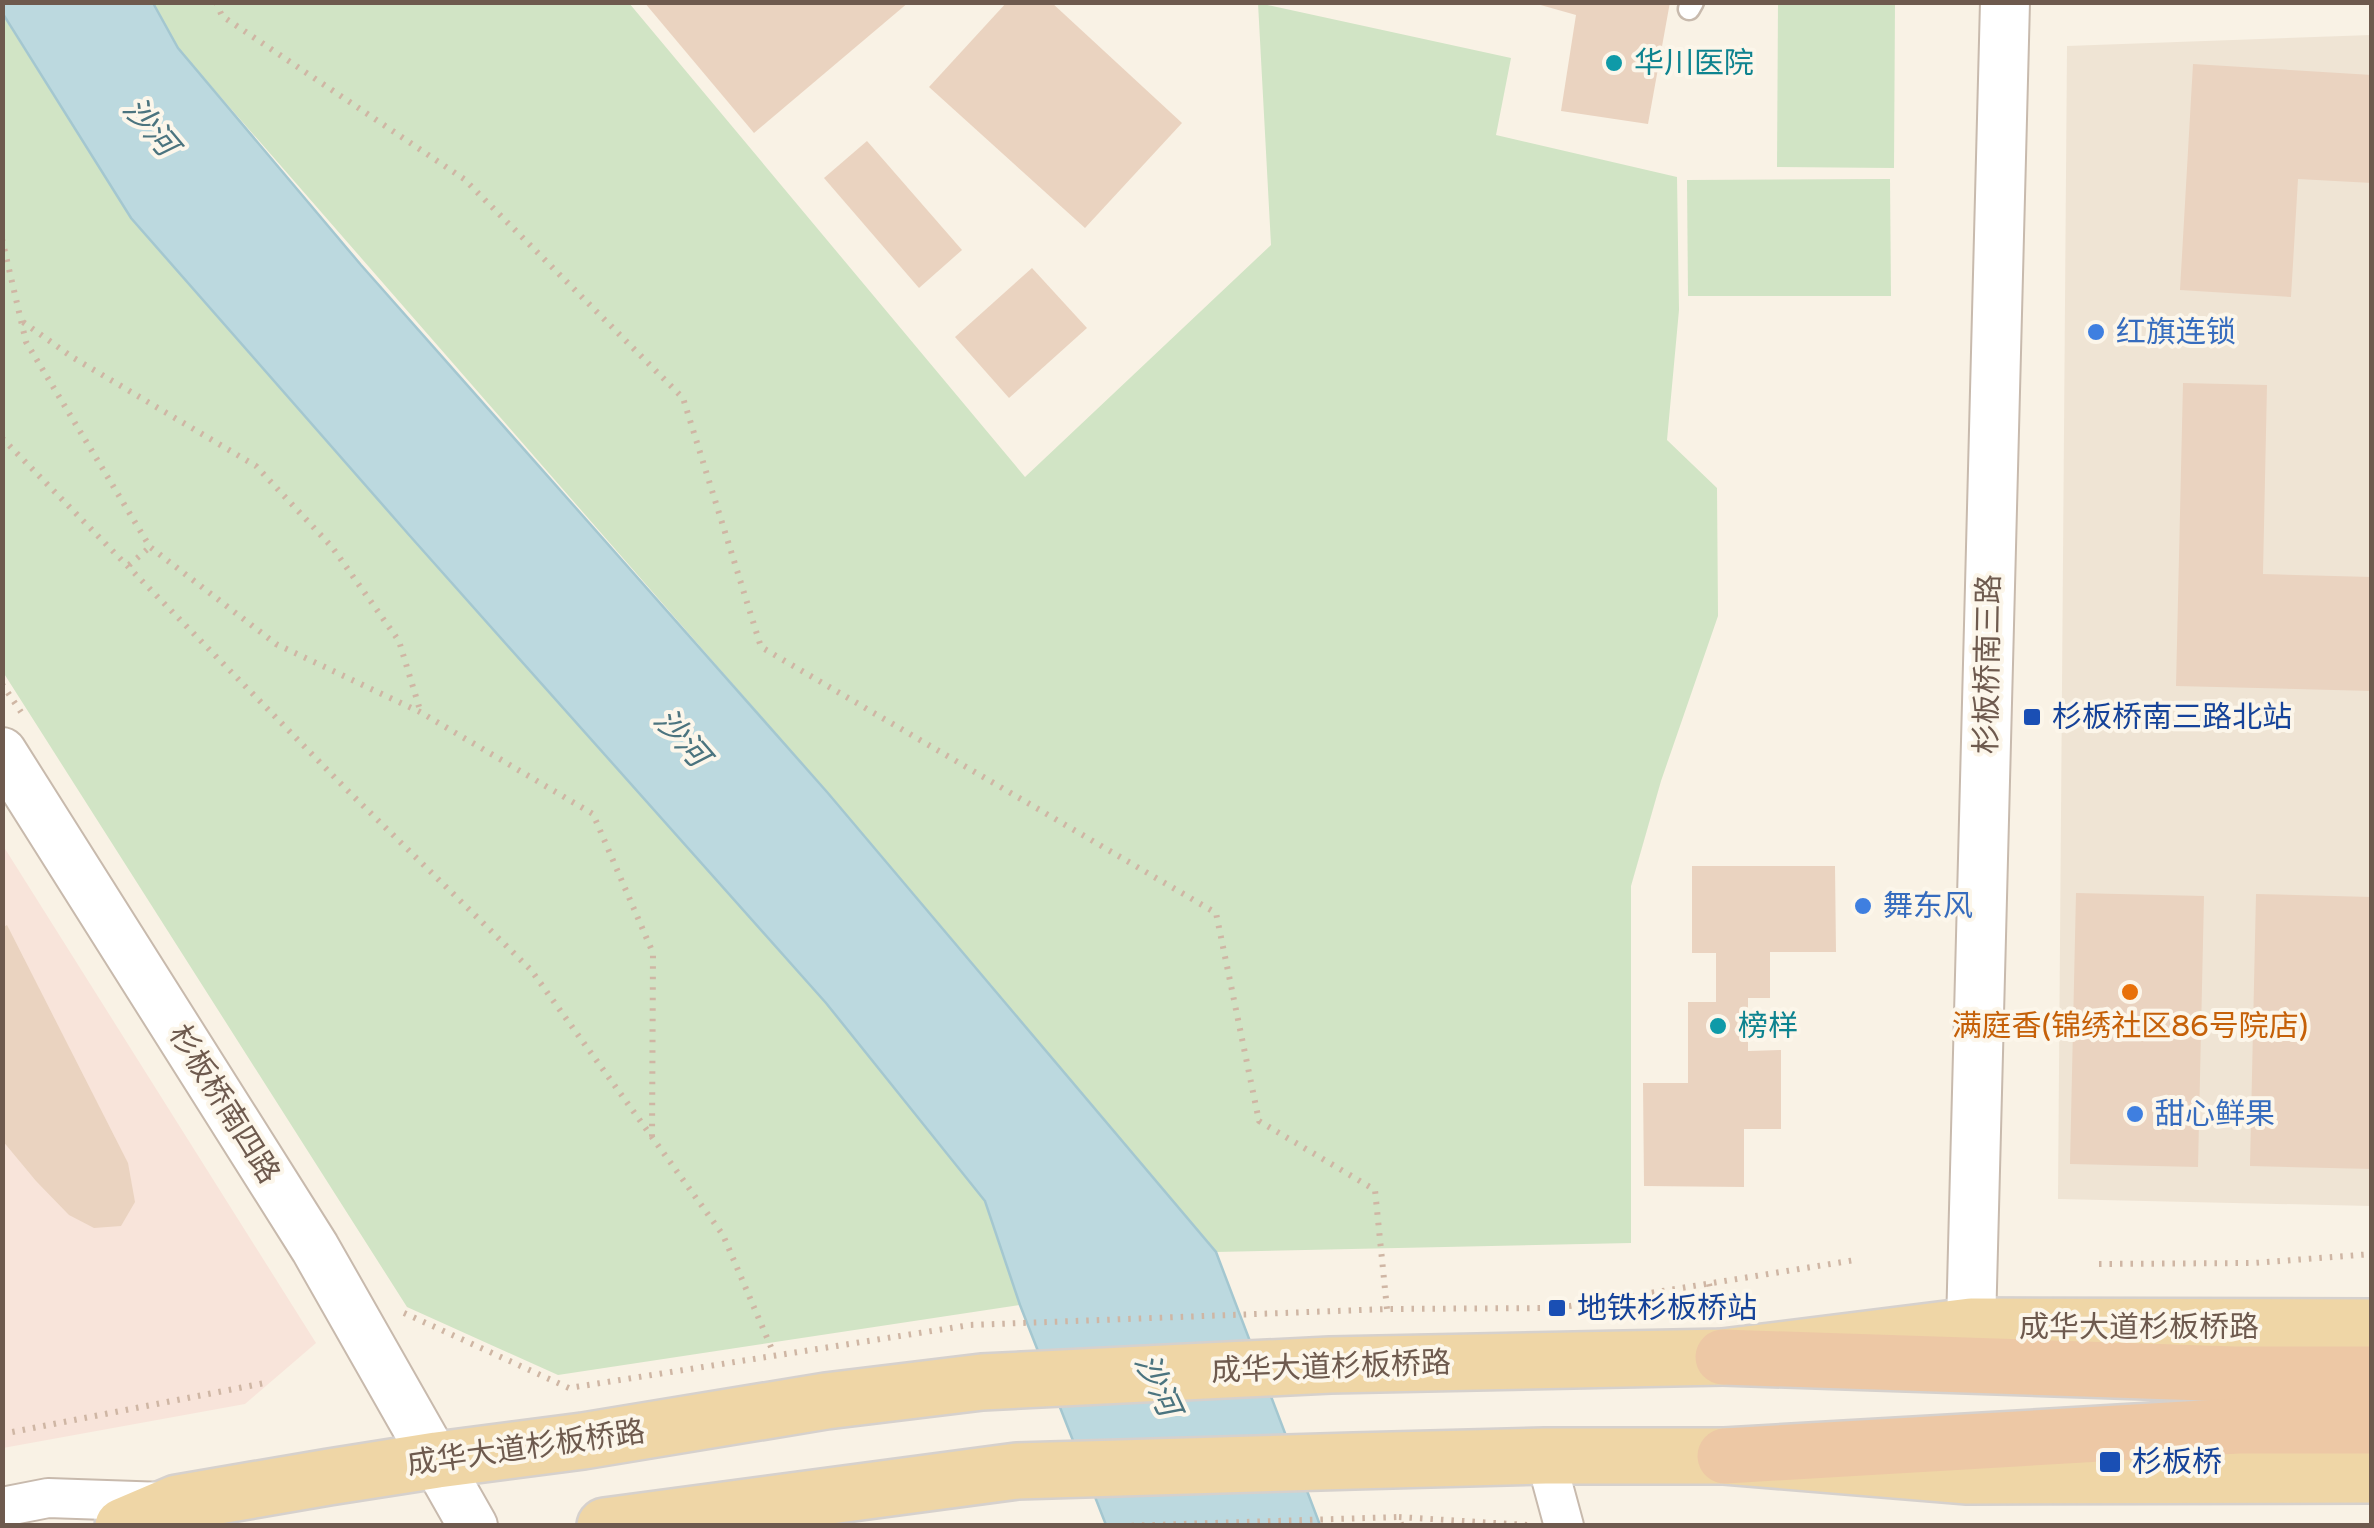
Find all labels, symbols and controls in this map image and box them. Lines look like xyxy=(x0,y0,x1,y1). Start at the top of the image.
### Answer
place label: 华川医院 xyxy=(1634,45,1754,82)
marker: 华川医院 xyxy=(1603,52,1625,74)
water label: 沙河 xyxy=(115,90,189,168)
place label: 红旗连锁 xyxy=(2116,314,2236,351)
marker: 红旗连锁 xyxy=(2085,321,2107,343)
street label: 杉板桥南三路 xyxy=(1968,574,2008,754)
place label: 杉板桥南三路北站 xyxy=(2052,699,2292,736)
water label: 沙河 xyxy=(646,701,720,779)
marker: 杉板桥南三路北站 xyxy=(2021,706,2043,728)
place label: 舞东风 xyxy=(1883,888,1973,925)
marker: 舞东风 xyxy=(1852,895,1874,917)
marker: 满庭香(锦绣社区86号院店) xyxy=(2119,981,2141,1003)
place label: 榜样 xyxy=(1738,1008,1798,1045)
place label: 满庭香(锦绣社区86号院店) xyxy=(1952,1008,2308,1045)
marker: 榜样 xyxy=(1707,1015,1729,1037)
street label: 杉板桥南四路 xyxy=(161,1018,287,1190)
place label: 甜心鲜果 xyxy=(2155,1096,2275,1133)
marker: 甜心鲜果 xyxy=(2124,1103,2146,1125)
place label: 地铁杉板桥站 xyxy=(1577,1290,1757,1327)
marker: 地铁杉板桥站 xyxy=(1546,1297,1568,1319)
street label: 成华大道杉板桥路 xyxy=(2019,1309,2259,1346)
street label: 成华大道杉板桥路 xyxy=(1210,1344,1452,1390)
water label: 沙河 xyxy=(1126,1348,1190,1427)
street label: 成华大道杉板桥路 xyxy=(405,1413,647,1483)
place label: 杉板桥 xyxy=(2132,1444,2222,1481)
marker: 杉板桥 xyxy=(2097,1449,2123,1475)

